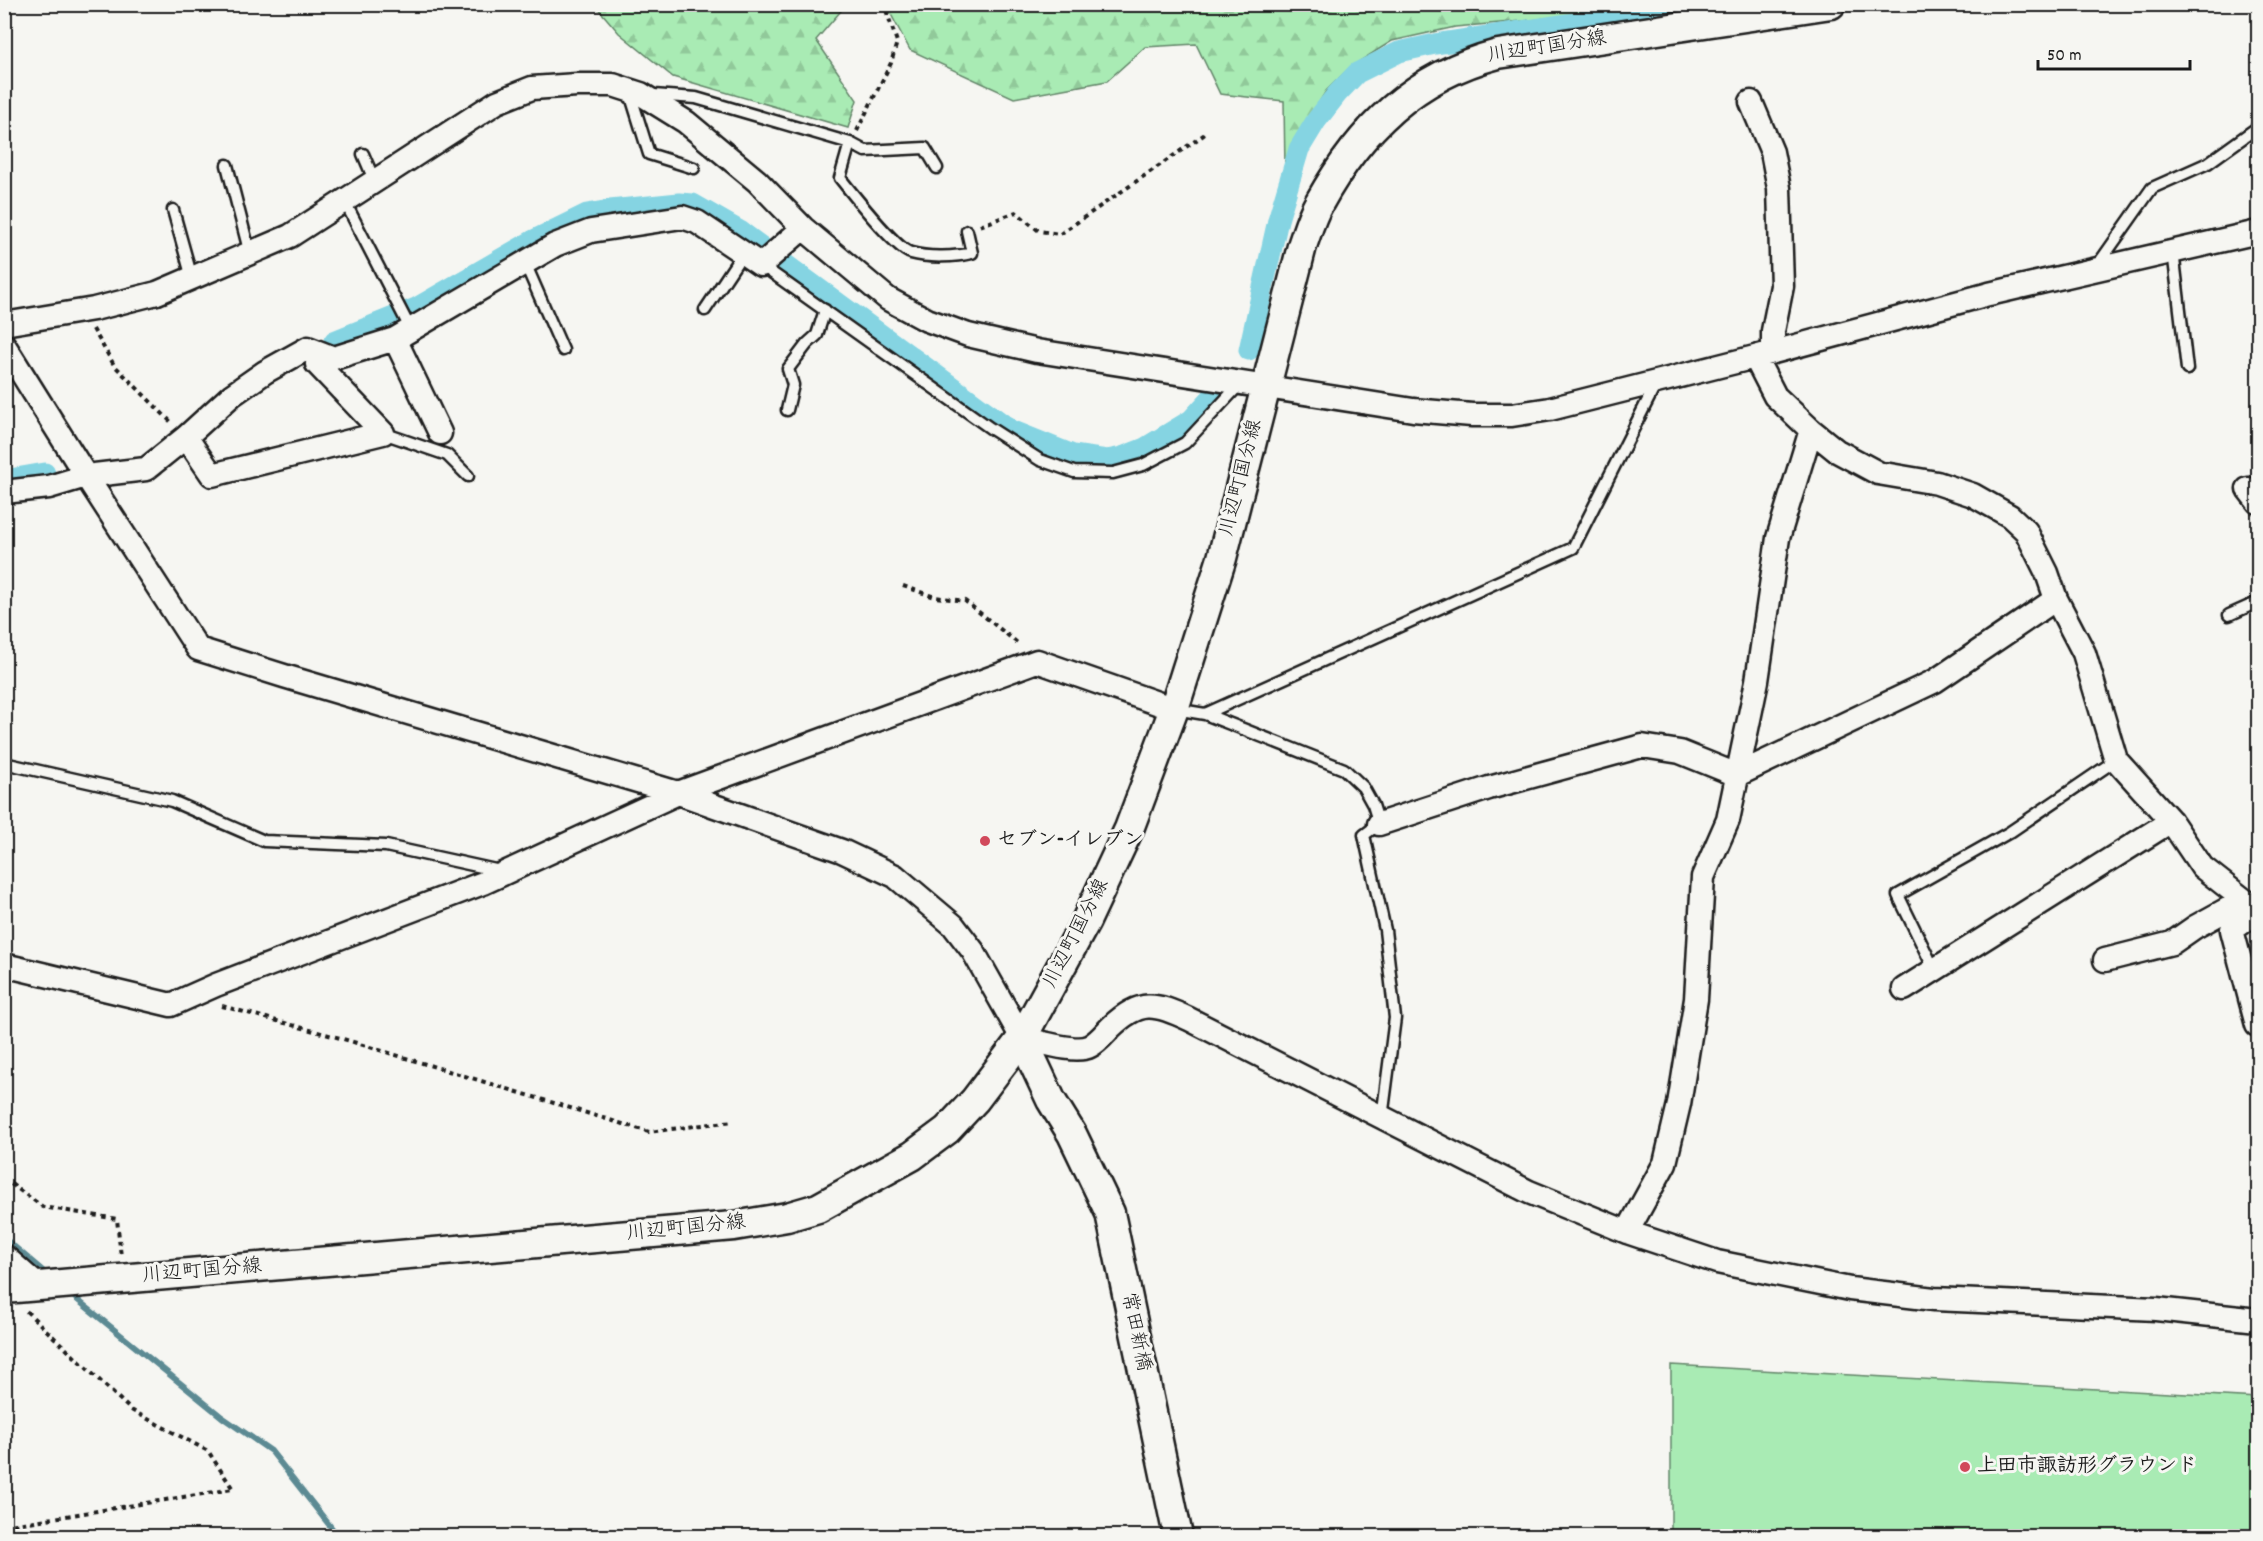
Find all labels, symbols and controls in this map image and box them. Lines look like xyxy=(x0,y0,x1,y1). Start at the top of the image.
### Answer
street label: 川辺町国分線 xyxy=(1486,25,1608,71)
scale bar xyxy=(2038,33,2190,71)
text: 50 m xyxy=(2047,44,2082,69)
street label: 川辺町国分線 xyxy=(1214,416,1270,540)
place label: セブン-イレブン xyxy=(997,827,1144,855)
marker: セブン-イレブン xyxy=(978,834,992,848)
street label: 川辺町国分線 xyxy=(1037,874,1117,994)
street label: 川辺町国分線 xyxy=(625,1209,747,1249)
street label: 川辺町国分線 xyxy=(141,1253,263,1291)
street label: 常田新橋 xyxy=(1113,1290,1157,1374)
place label: 上田市諏訪形グラウンド xyxy=(1977,1453,2197,1481)
marker: 上田市諏訪形グラウンド xyxy=(1958,1460,1972,1474)

